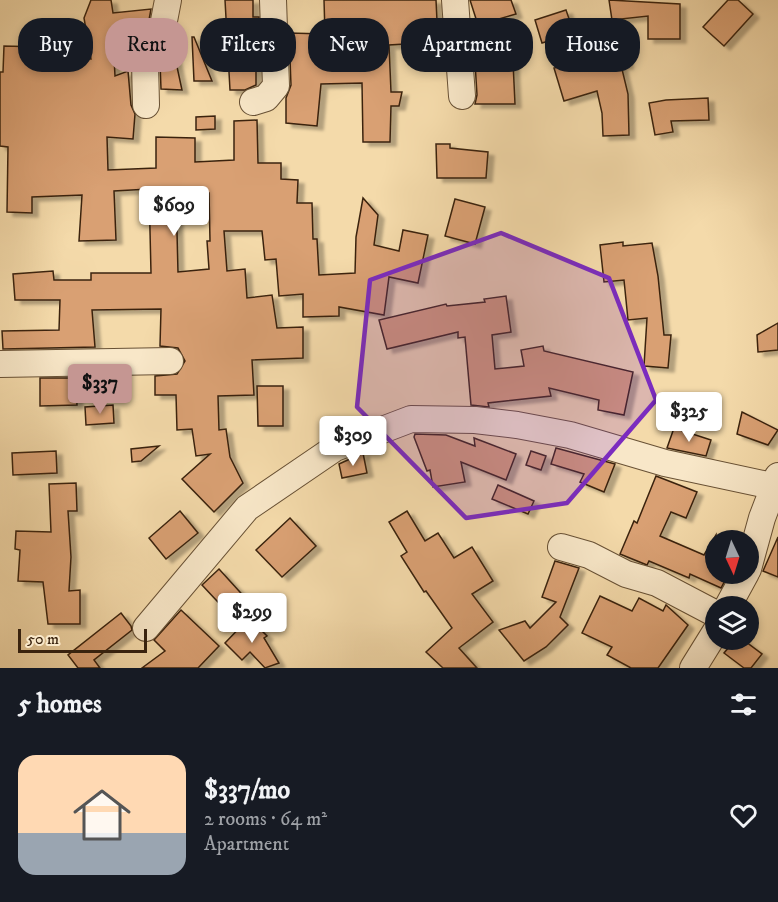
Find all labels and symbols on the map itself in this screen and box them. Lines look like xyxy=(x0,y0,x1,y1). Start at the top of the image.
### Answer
pin: $609 xyxy=(138,186,210,237)
pin: $337 xyxy=(64,364,136,415)
pin: $325 xyxy=(653,392,725,443)
pin: $309 xyxy=(317,416,389,467)
north arrow xyxy=(705,530,759,584)
pin: $299 xyxy=(216,593,288,644)
scale bar xyxy=(18,626,147,654)

